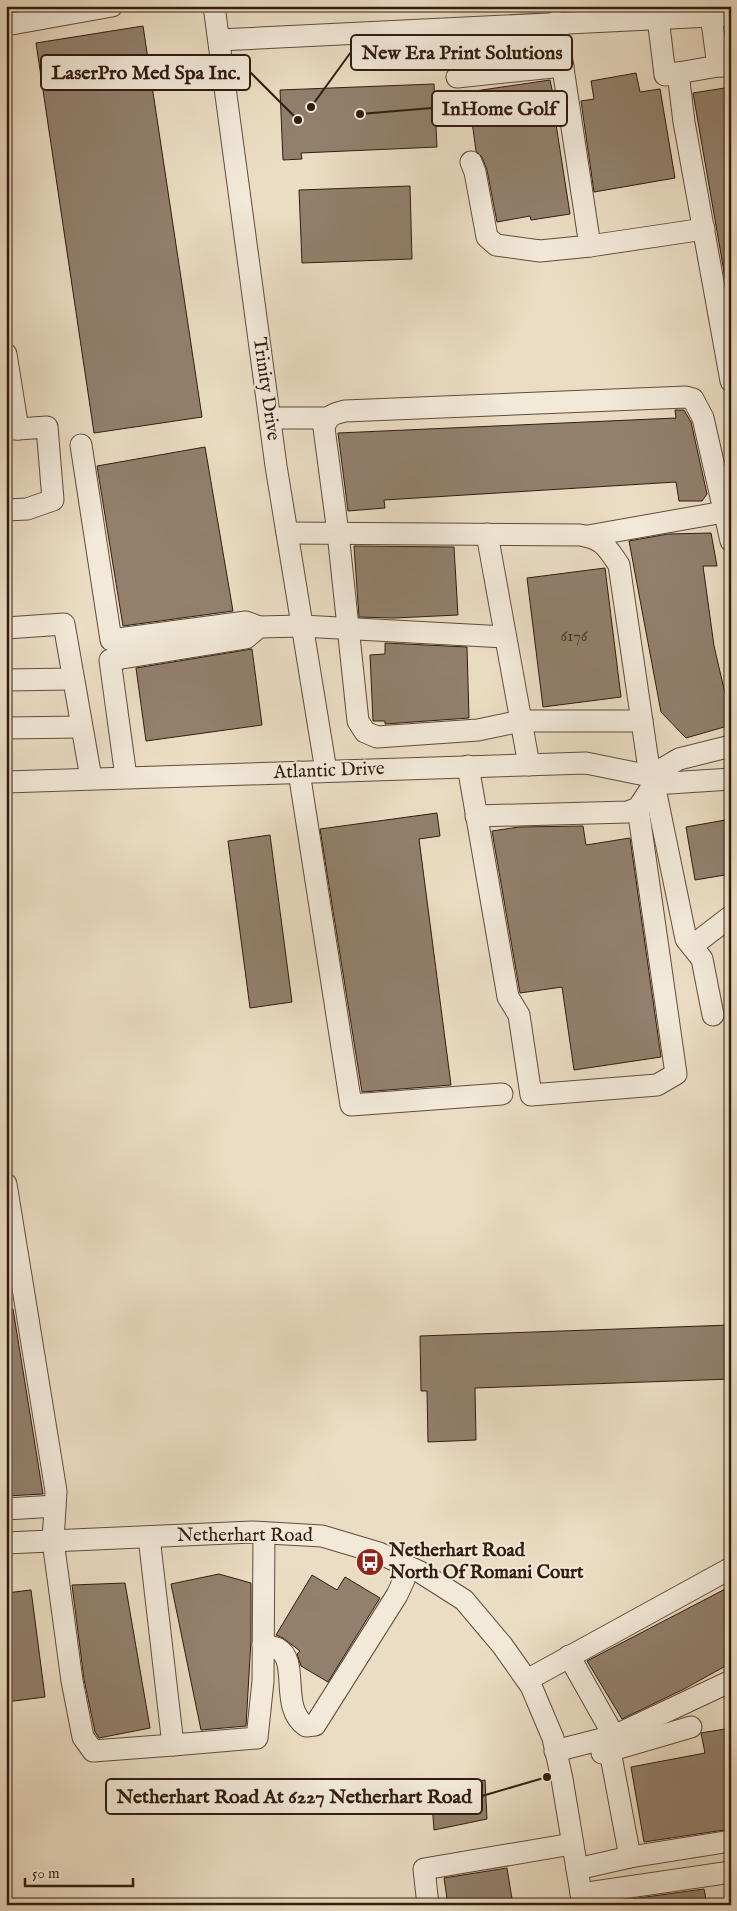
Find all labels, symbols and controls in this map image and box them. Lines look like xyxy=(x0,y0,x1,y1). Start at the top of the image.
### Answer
callout: New Era Print Solutions xyxy=(351,35,572,70)
text: New Era Print Solutions xyxy=(361,41,562,66)
callout: LaserPro Med Spa Inc. xyxy=(41,55,250,90)
text: LaserPro Med Spa Inc. xyxy=(51,61,241,86)
callout: InHome Golf xyxy=(432,91,567,126)
text: InHome Golf xyxy=(441,97,560,122)
street label: Trinity Drive xyxy=(247,336,285,442)
house number: 6176 xyxy=(561,627,588,647)
street label: Atlantic Drive xyxy=(272,757,385,785)
street label: Netherhart Road xyxy=(177,1524,314,1548)
place label: Netherhart Road North Of Romani Court xyxy=(388,1539,584,1585)
bus stop icon: Netherhart Road North Of Romani Court xyxy=(355,1547,385,1577)
callout: Netherhart Road At 6227 Netherhart Road xyxy=(106,1779,482,1814)
text: Netherhart Road At 6227 Netherhart Road xyxy=(115,1785,473,1810)
scale bar xyxy=(25,1856,132,1888)
text: 50 m xyxy=(32,1864,60,1883)

